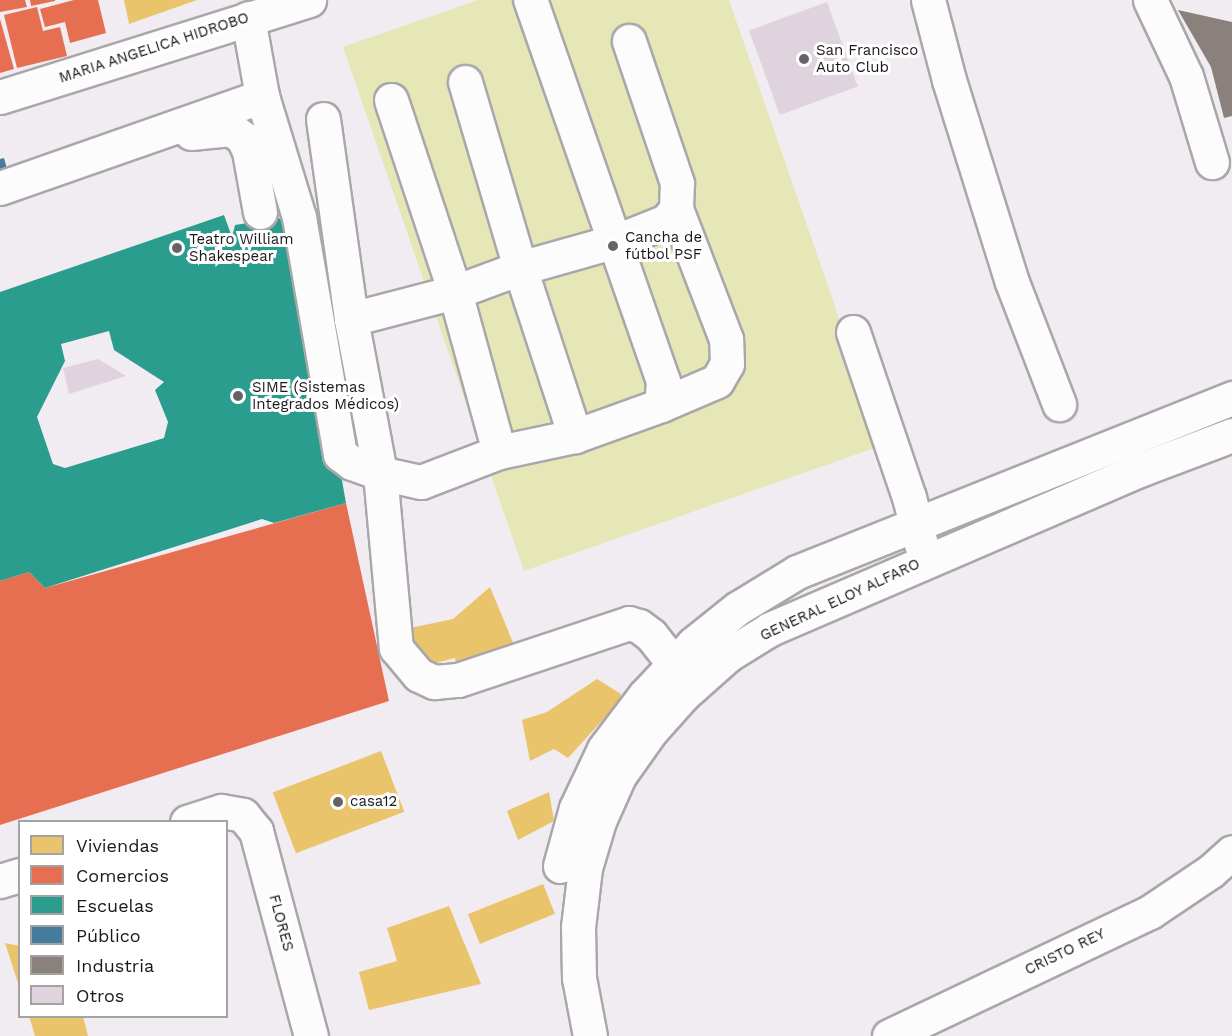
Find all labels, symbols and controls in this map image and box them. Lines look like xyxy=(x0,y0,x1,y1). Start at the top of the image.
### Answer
street label: MARIA ANGELICA HIDROBO xyxy=(56,8,252,88)
place label: San Francisco Auto Club xyxy=(816,41,918,76)
marker: San Francisco Auto Club xyxy=(797,52,811,66)
place label: Cancha de fútbol PSF xyxy=(625,228,702,263)
place label: Teatro William Shakespear xyxy=(189,230,294,265)
marker: Cancha de fútbol PSF xyxy=(606,239,620,253)
marker: Teatro William Shakespear xyxy=(170,241,184,255)
place label: SIME (Sistemas Integrados Médicos) xyxy=(252,378,399,413)
marker: SIME (Sistemas Integrados Médicos) xyxy=(229,387,247,405)
street label: GENERAL ELOY ALFARO xyxy=(757,555,923,645)
place label: casa12 xyxy=(350,793,397,811)
marker: casa12 xyxy=(331,795,345,809)
legend xyxy=(18,820,228,1018)
text: Viviendas xyxy=(76,835,159,856)
text: Comercios xyxy=(76,865,169,886)
street label: FLORES xyxy=(265,893,297,953)
text: Escuelas xyxy=(76,895,154,916)
text: Público xyxy=(76,925,141,946)
street label: CRISTO REY xyxy=(1022,925,1108,979)
text: Industria xyxy=(76,955,154,976)
text: Otros xyxy=(76,985,124,1006)

